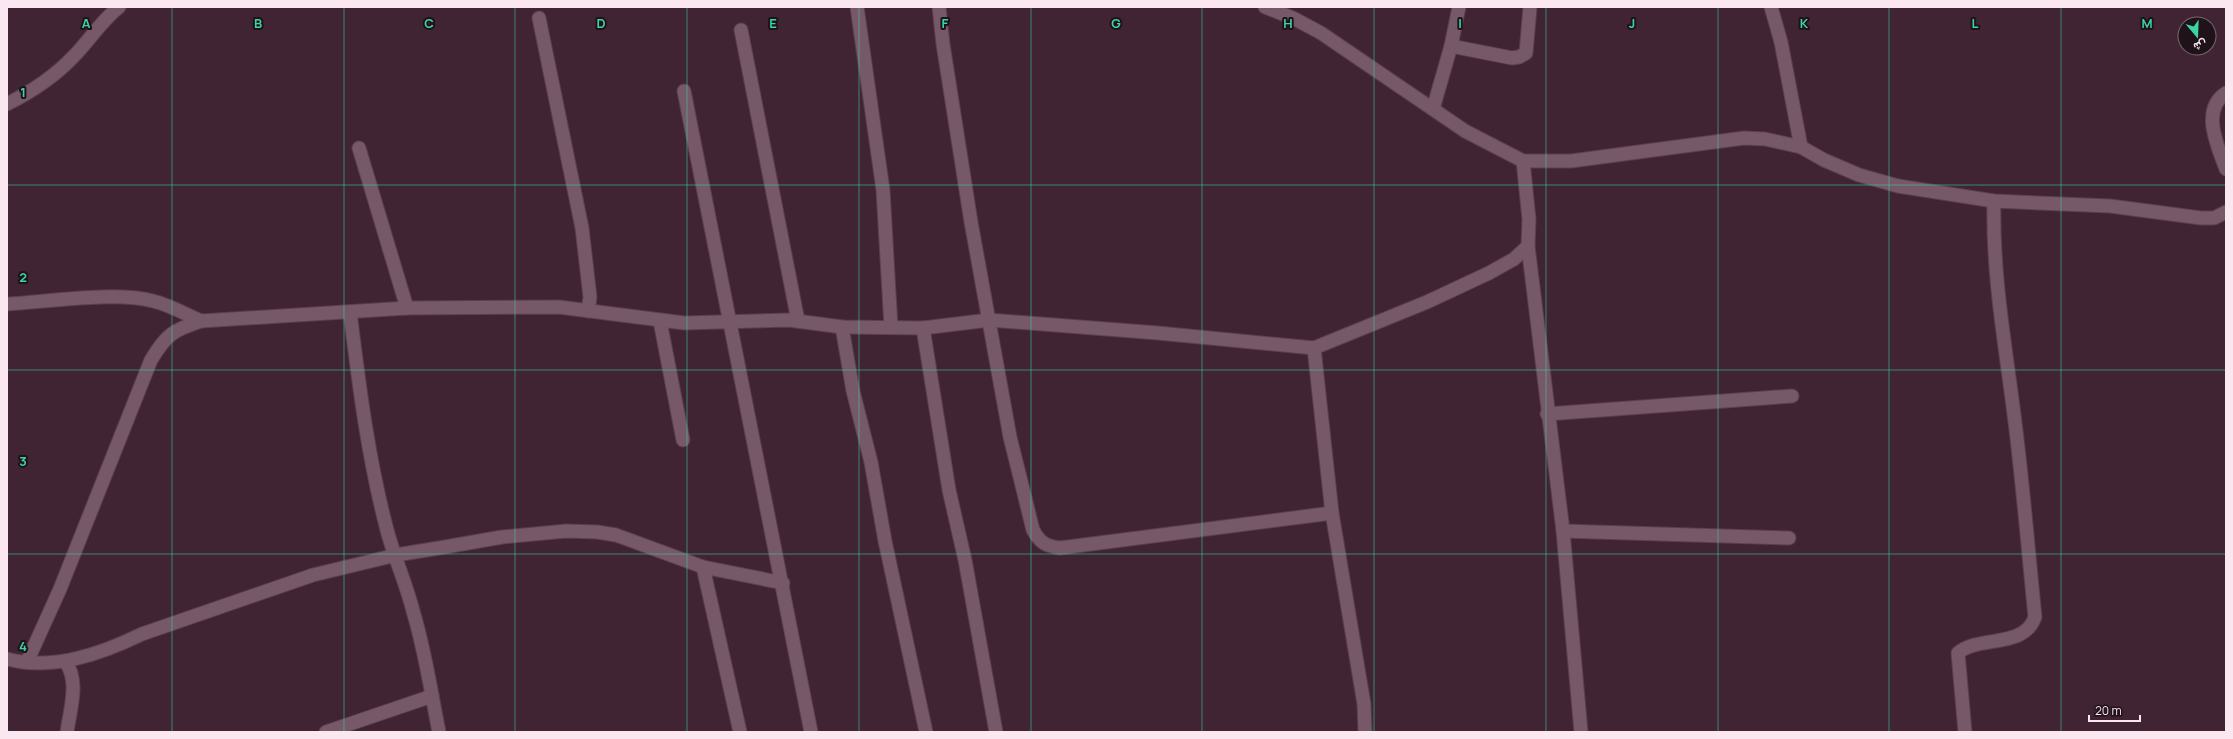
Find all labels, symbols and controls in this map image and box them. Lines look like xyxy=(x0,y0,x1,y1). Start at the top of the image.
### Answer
text: A xyxy=(82,14,91,32)
text: B xyxy=(254,14,262,32)
text: C xyxy=(424,14,434,32)
text: D xyxy=(596,14,606,32)
text: E xyxy=(769,14,777,32)
text: F xyxy=(942,14,949,32)
text: G xyxy=(1111,14,1121,32)
text: H xyxy=(1283,14,1293,32)
text: I xyxy=(1458,14,1462,32)
text: J xyxy=(1629,14,1635,32)
text: K xyxy=(1800,14,1809,32)
text: L xyxy=(1972,14,1979,32)
text: M xyxy=(2141,14,2153,32)
north arrow xyxy=(2177,16,2217,56)
text: ش xyxy=(2192,37,2209,55)
text: 1 xyxy=(20,83,26,101)
text: 2 xyxy=(19,268,27,286)
text: 3 xyxy=(19,452,27,470)
text: 4 xyxy=(19,637,27,655)
scale bar xyxy=(2089,697,2140,723)
text: 20 m xyxy=(2095,702,2122,719)

